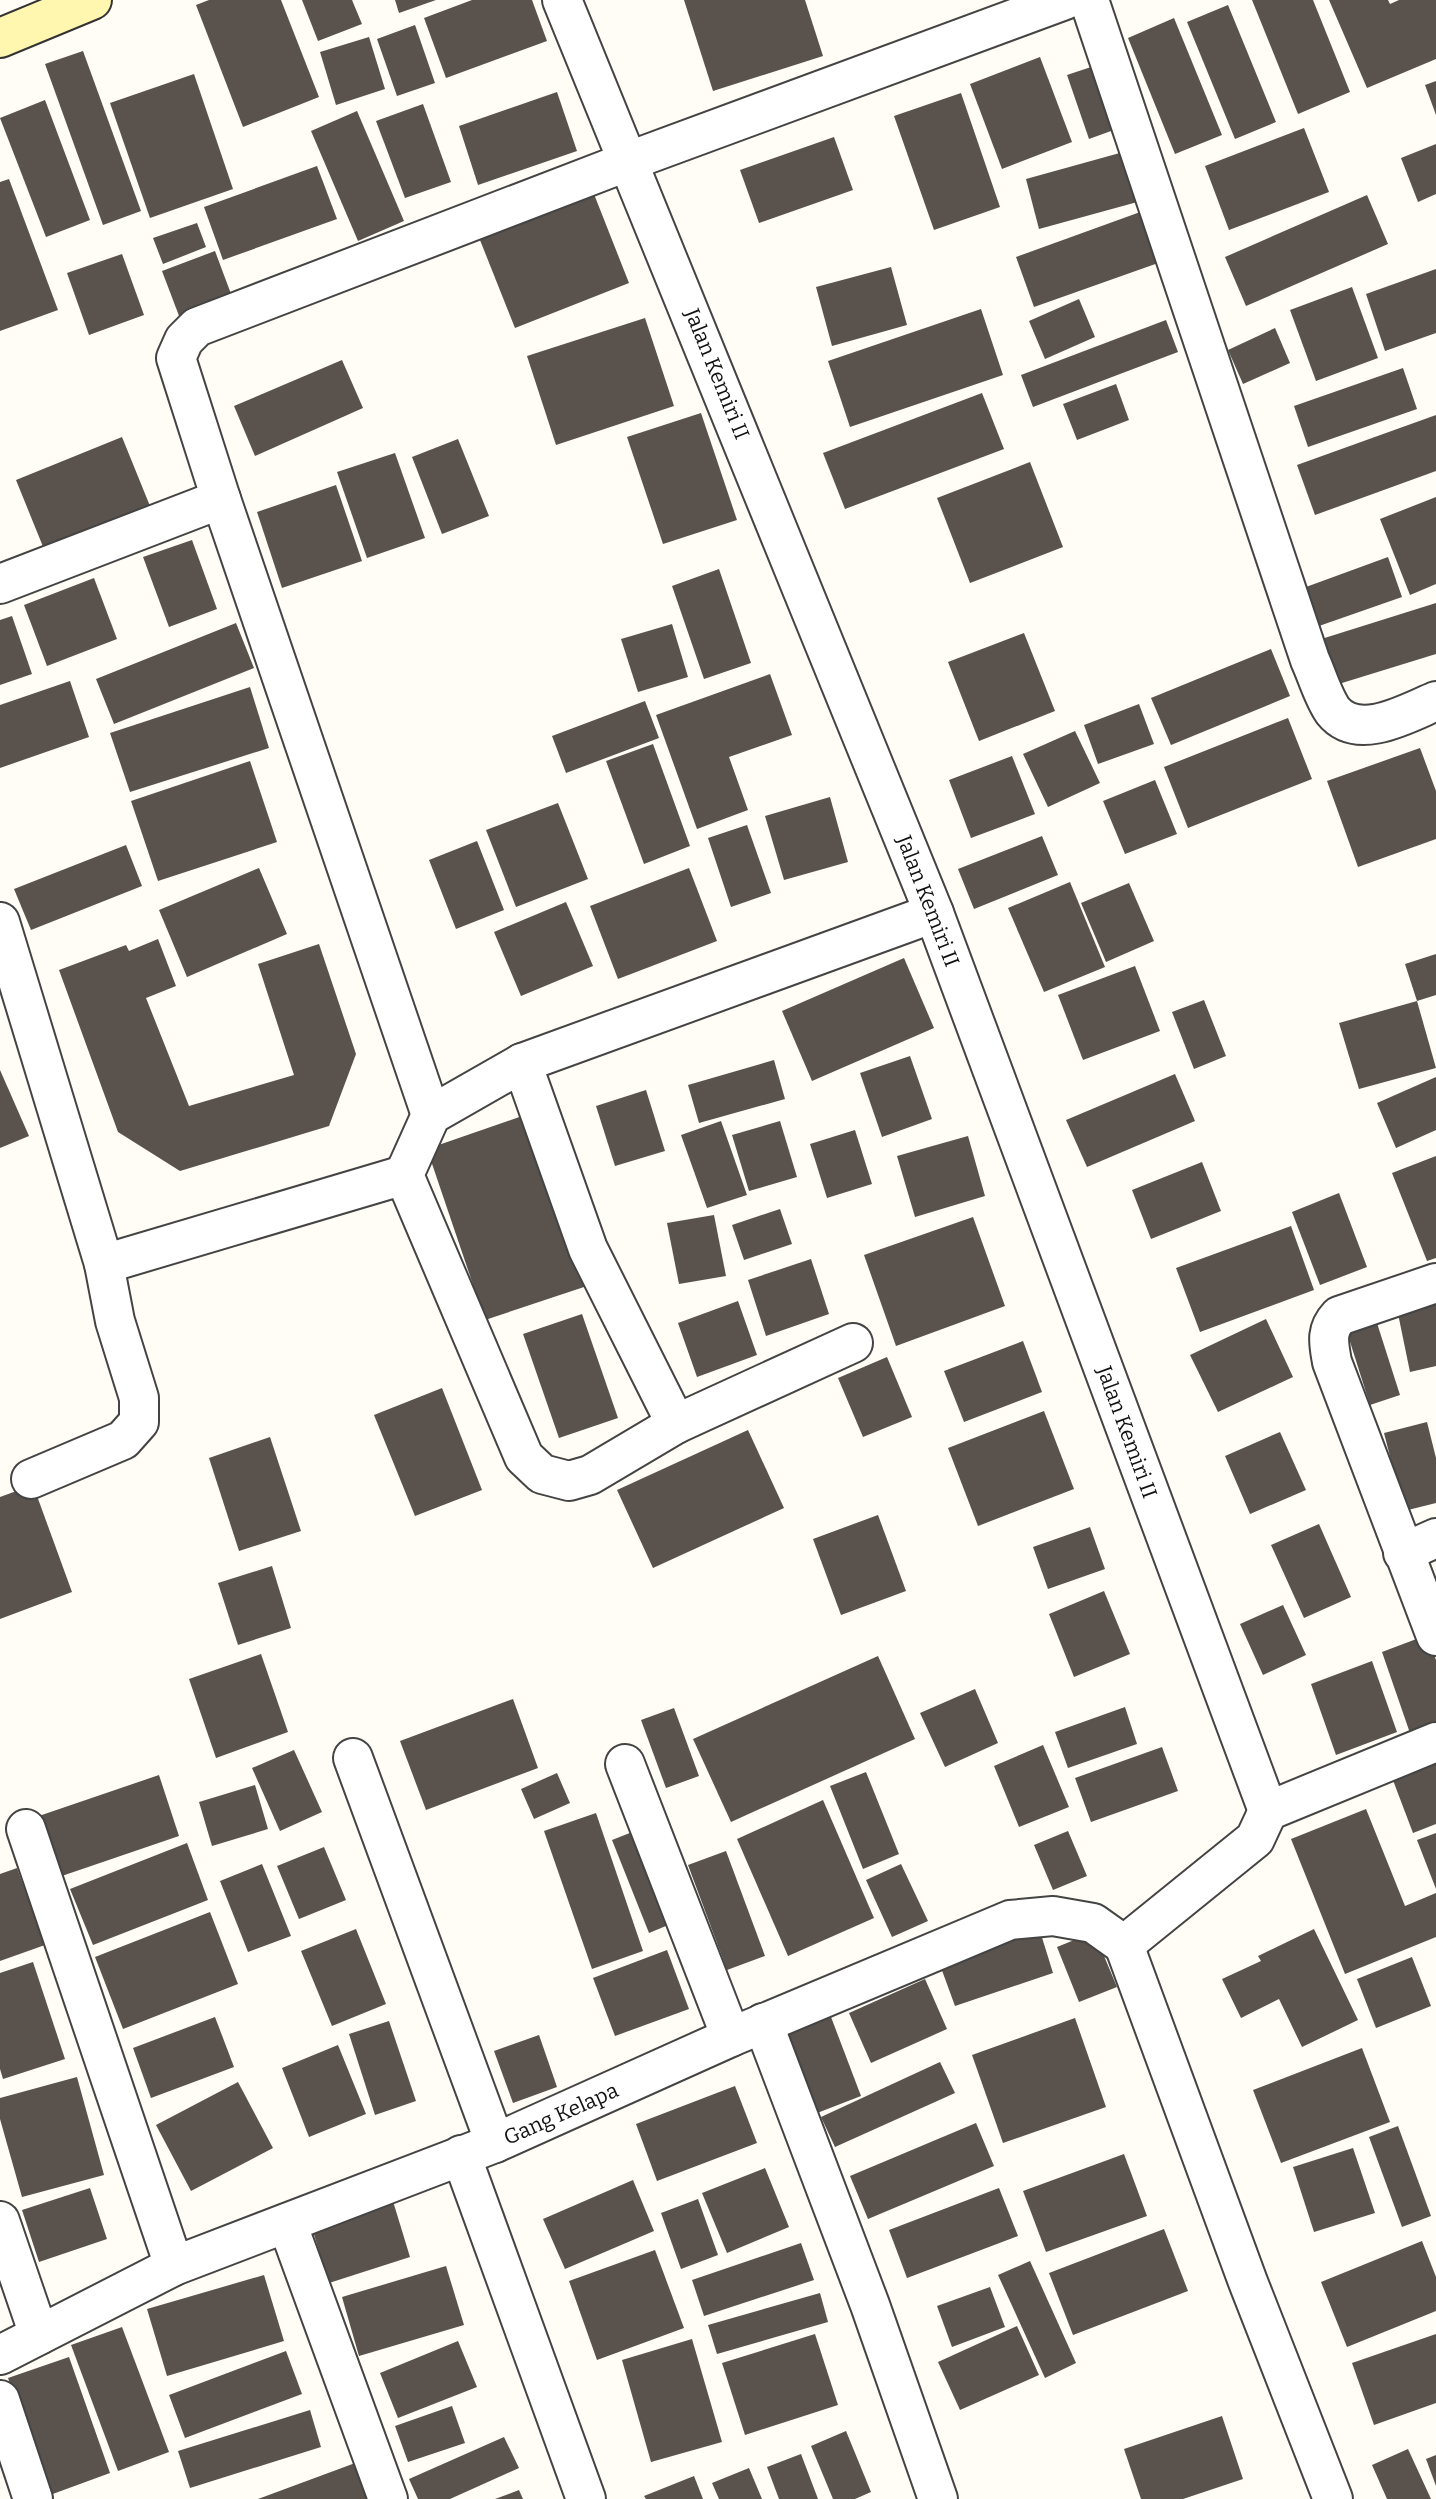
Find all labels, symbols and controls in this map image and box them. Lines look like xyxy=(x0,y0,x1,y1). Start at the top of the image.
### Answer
street label: Jalan Kemiri II xyxy=(679,304,755,443)
street label: Jalan Kemiri II xyxy=(891,831,965,970)
street label: Jalan Kemiri II xyxy=(1091,1361,1163,1502)
street label: Gang Kelapa xyxy=(500,2077,623,2151)

